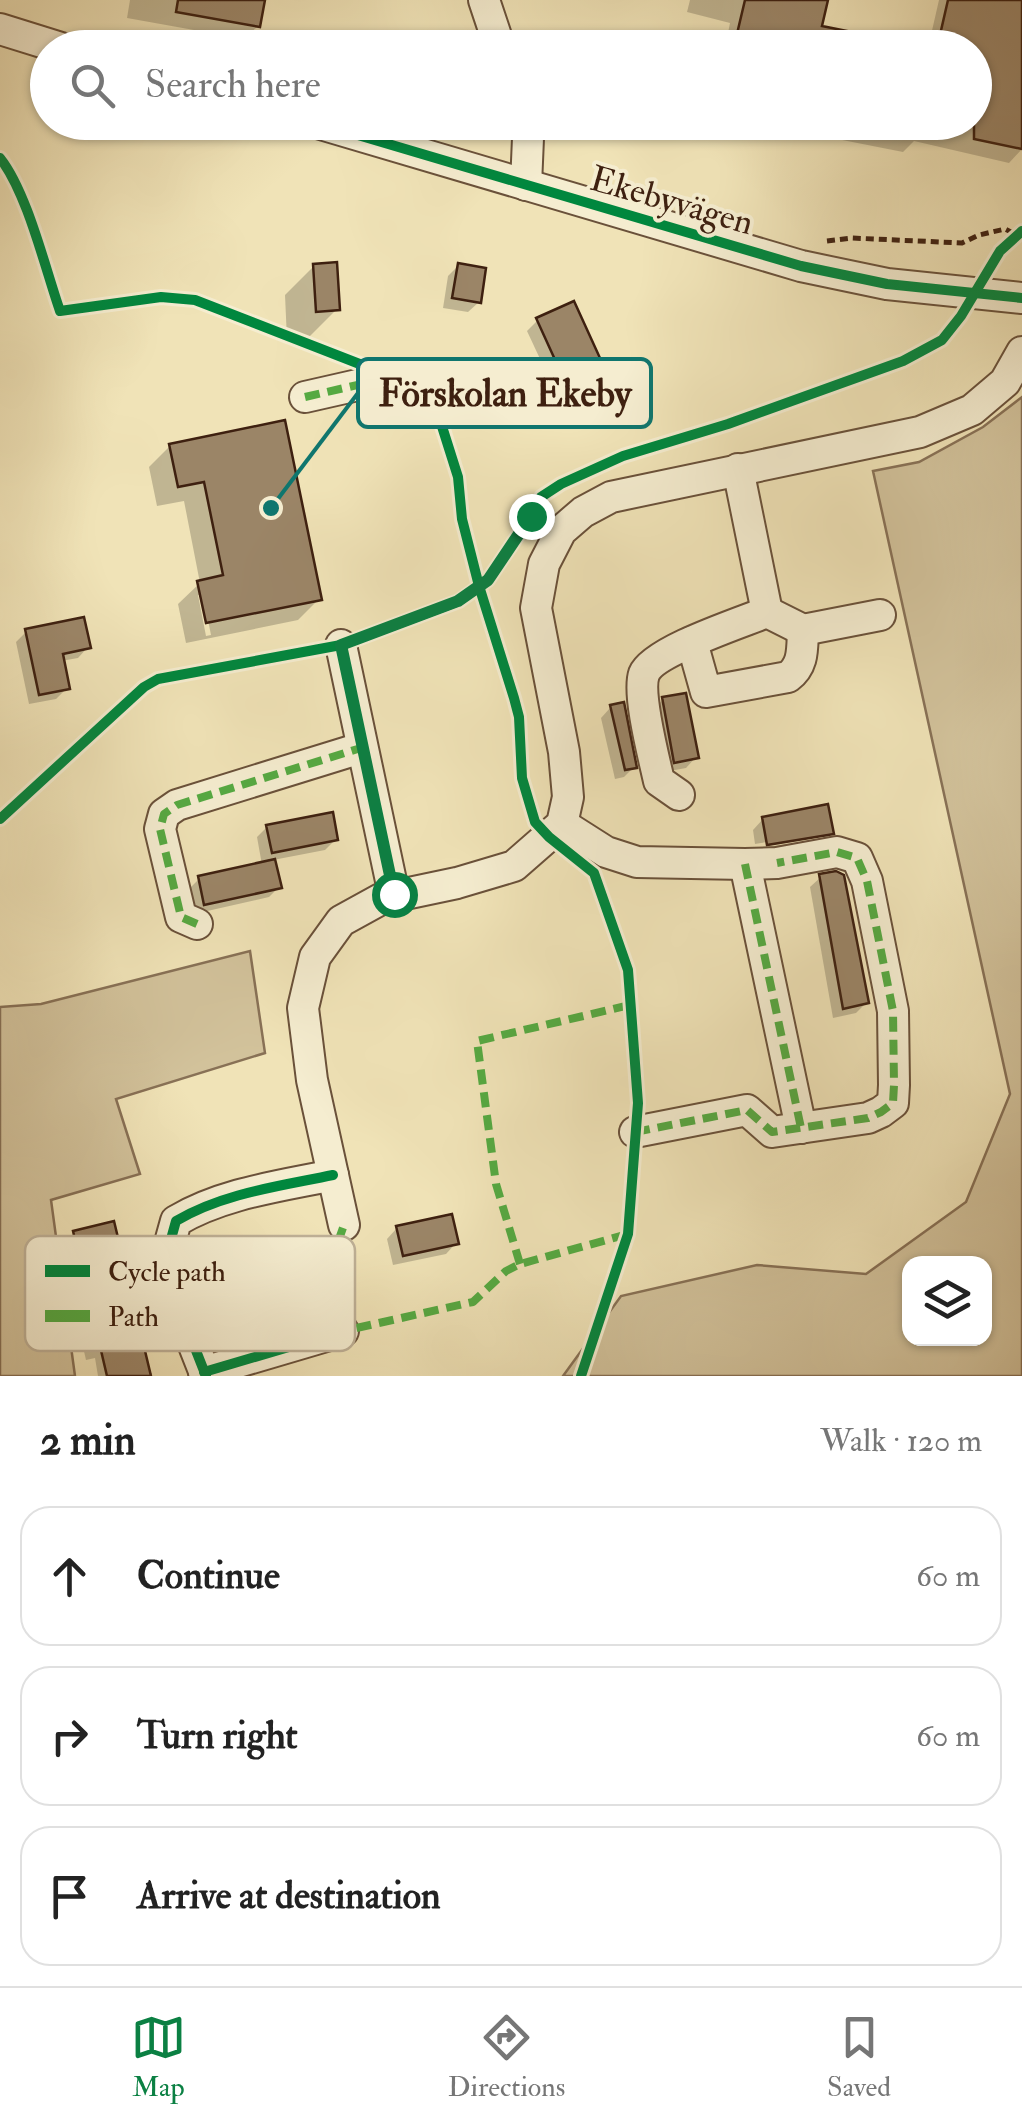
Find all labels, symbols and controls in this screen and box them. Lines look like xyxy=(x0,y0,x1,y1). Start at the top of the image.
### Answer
search box xyxy=(30,30,992,140)
icon: search xyxy=(65,58,120,113)
text: Search here xyxy=(145,61,321,109)
street label: Ekebyvägen xyxy=(585,157,758,245)
callout: Förskolan Ekeby xyxy=(358,359,651,427)
text: Förskolan Ekeby xyxy=(379,370,633,418)
route end xyxy=(509,494,555,540)
route start xyxy=(372,872,418,918)
legend xyxy=(25,1236,355,1351)
text: Cycle path xyxy=(108,1255,226,1290)
map controls xyxy=(902,1256,992,1346)
button: layers xyxy=(902,1256,992,1346)
text: Path xyxy=(108,1300,159,1335)
text: 2 min xyxy=(40,1415,136,1467)
text: Walk · 120 m xyxy=(820,1421,982,1461)
icon: ahead xyxy=(42,1549,97,1604)
text: Continue xyxy=(137,1552,280,1600)
text: 60 m xyxy=(916,1556,980,1596)
icon: right xyxy=(42,1709,97,1764)
text: Turn right xyxy=(137,1712,298,1760)
text: 60 m xyxy=(916,1716,980,1756)
icon: arrive xyxy=(42,1869,97,1924)
text: Arrive at destination xyxy=(137,1872,441,1920)
tab: Map xyxy=(131,2010,186,2105)
tab: Directions xyxy=(448,2010,565,2105)
tab: Saved xyxy=(827,2010,891,2105)

